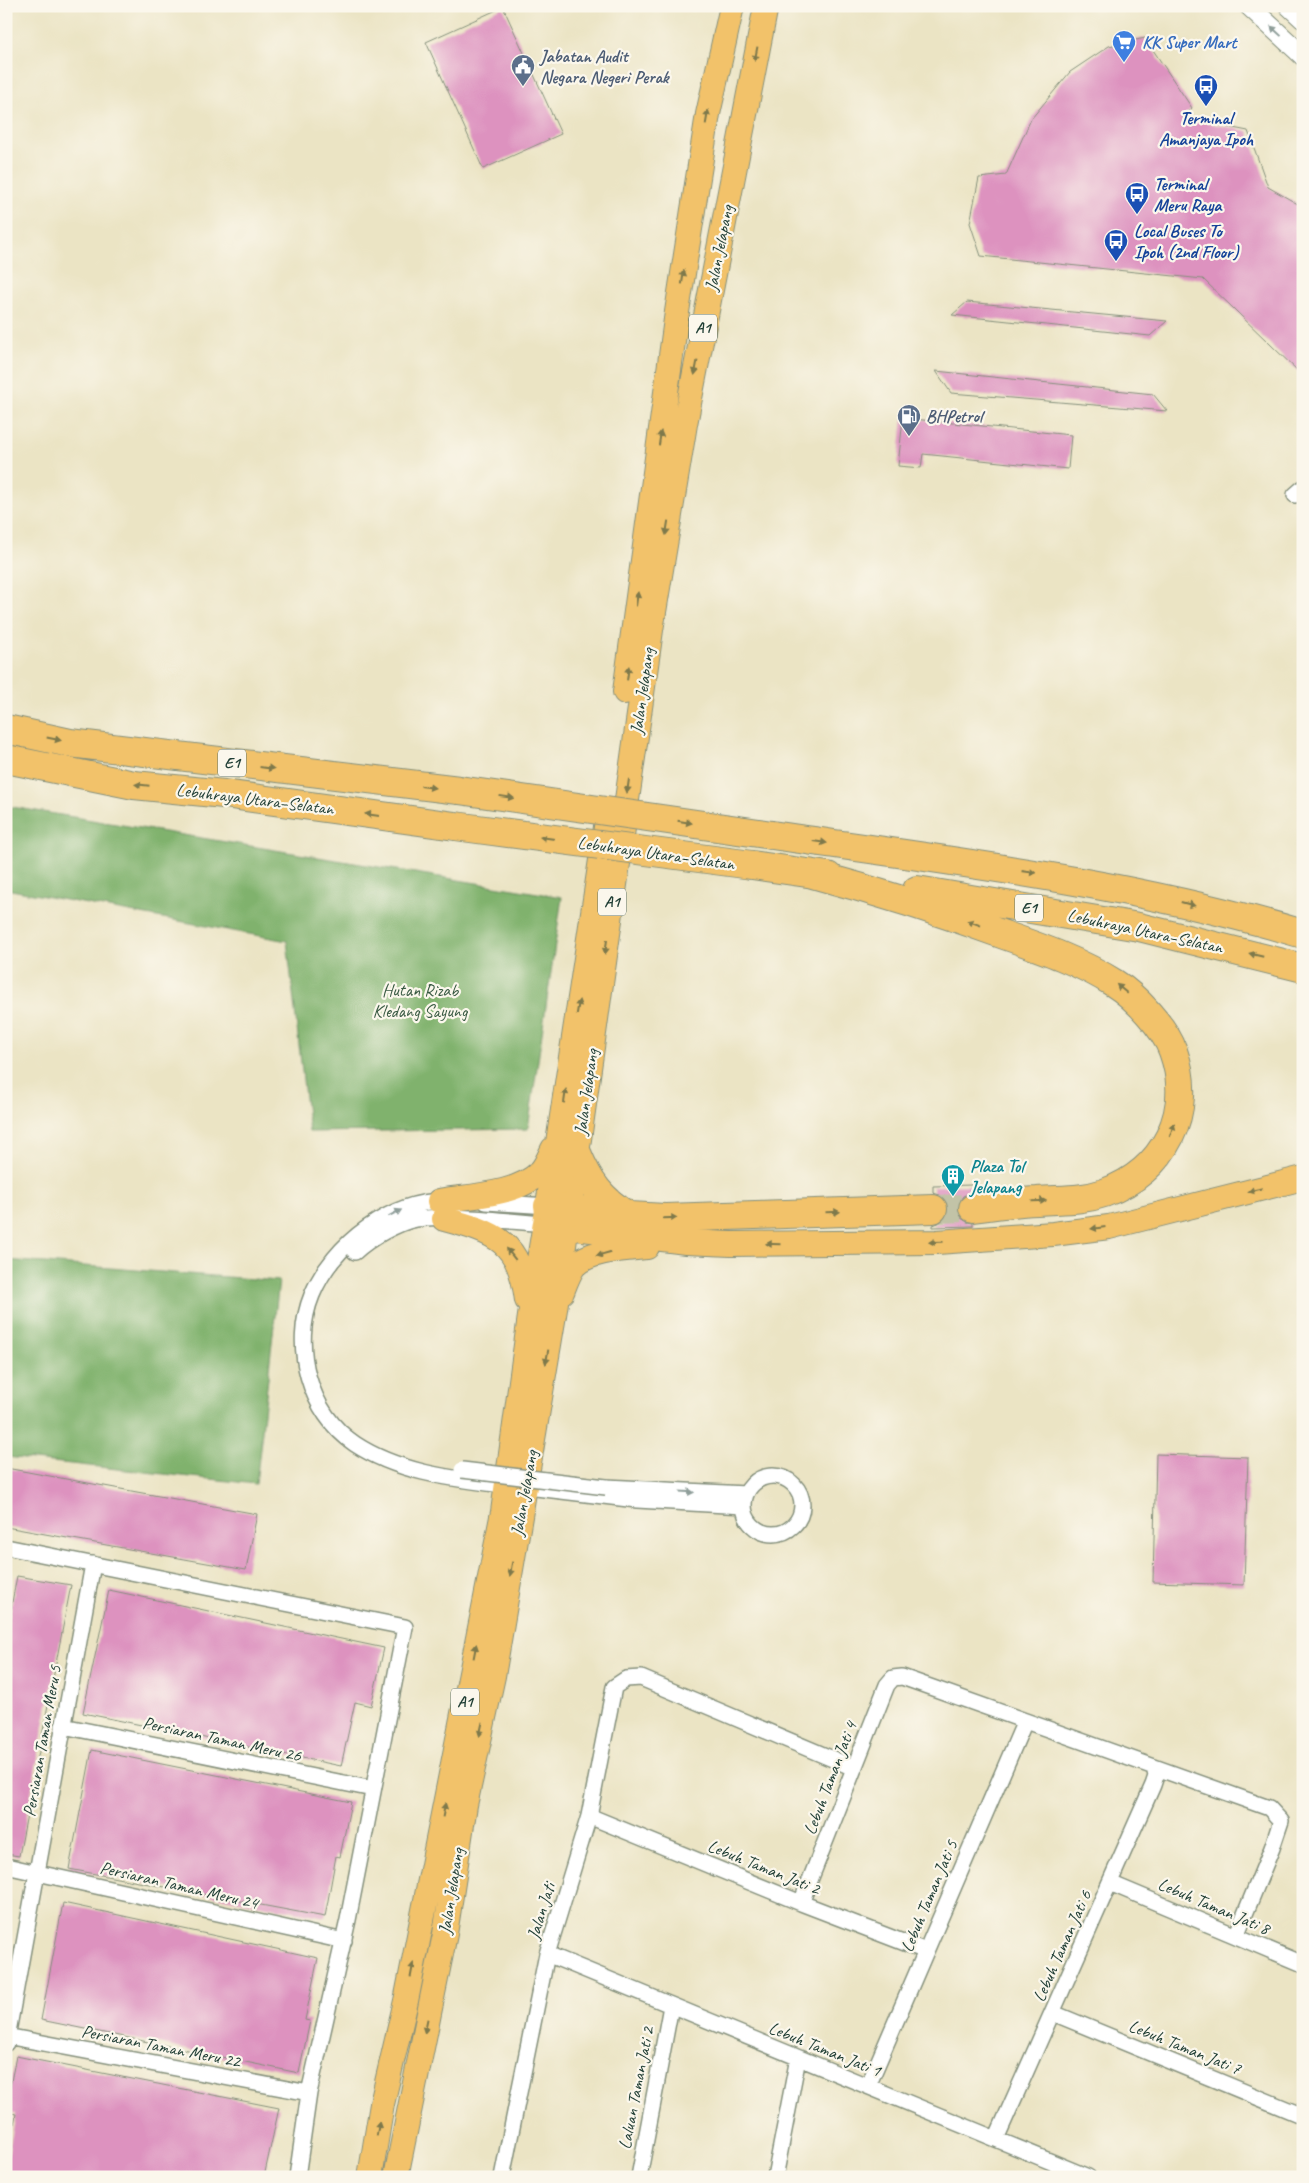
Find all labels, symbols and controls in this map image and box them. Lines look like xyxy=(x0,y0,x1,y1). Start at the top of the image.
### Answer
one-way arrow xyxy=(1270,25,1282,37)
supermarket icon: KK Super Mart xyxy=(1111,29,1137,63)
place label: KK Super Mart xyxy=(1142,31,1238,53)
place label: Jabatan Audit Negara Negeri Perak xyxy=(538,45,671,88)
one-way arrow xyxy=(752,46,760,62)
public building icon: Jabatan Audit Negara Negeri Perak xyxy=(510,53,536,87)
bus stop icon: Terminal Amanjaya Ipoh xyxy=(1193,73,1219,107)
place label: Terminal Amanjaya Ipoh xyxy=(1159,107,1254,150)
one-way arrow xyxy=(704,108,712,124)
place label: Terminal Meru Raya xyxy=(1154,173,1223,216)
bus stop icon: Terminal Meru Raya xyxy=(1124,181,1150,215)
street label: Jalan Jelapang xyxy=(700,202,738,294)
place label: Local Buses To Ipoh (2nd Floor) xyxy=(1134,220,1240,263)
bus stop icon: Local Buses To Ipoh (2nd Floor) xyxy=(1103,228,1129,262)
one-way arrow xyxy=(679,269,687,285)
road number: A1 xyxy=(689,314,717,342)
one-way arrow xyxy=(691,361,699,377)
fuel station icon: BHPetrol xyxy=(896,403,922,437)
place label: BHPetrol xyxy=(926,405,986,427)
one-way arrow xyxy=(656,430,664,446)
one-way arrow xyxy=(663,521,671,537)
one-way arrow xyxy=(634,591,642,607)
street label: Jalan Jelapang xyxy=(625,645,659,736)
one-way arrow xyxy=(624,665,632,681)
one-way arrow xyxy=(46,736,62,744)
road number: E1 xyxy=(218,750,246,776)
one-way arrow xyxy=(259,764,275,772)
street label: Lebuhraya Utara–Selatan xyxy=(175,778,336,820)
one-way arrow xyxy=(624,778,632,794)
one-way arrow xyxy=(133,781,149,789)
one-way arrow xyxy=(421,783,437,791)
one-way arrow xyxy=(499,793,515,801)
one-way arrow xyxy=(364,810,380,818)
one-way arrow xyxy=(678,819,694,827)
street label: Lebuhraya Utara–Selatan xyxy=(576,831,737,875)
one-way arrow xyxy=(539,834,555,842)
one-way arrow xyxy=(812,838,828,846)
one-way arrow xyxy=(1021,868,1037,876)
road number: A1 xyxy=(598,889,626,916)
road number: E1 xyxy=(1015,894,1043,921)
one-way arrow xyxy=(1181,900,1196,908)
street label: Lebuhraya Utara–Selatan xyxy=(1065,904,1225,958)
one-way arrow xyxy=(967,919,981,927)
one-way arrow xyxy=(602,939,610,955)
one-way arrow xyxy=(1248,951,1263,959)
park label: Hutan Rizab Kledang Sayung xyxy=(373,979,469,1022)
one-way arrow xyxy=(1116,984,1128,995)
one-way arrow xyxy=(574,999,582,1015)
street label: Jalan Jelapang xyxy=(569,1046,603,1137)
one-way arrow xyxy=(561,1087,569,1103)
one-way arrow xyxy=(1169,1122,1177,1137)
place label: Plaza Tol Jelapang xyxy=(968,1155,1027,1198)
building icon: Plaza Tol Jelapang xyxy=(940,1163,966,1197)
one-way arrow xyxy=(1248,1186,1263,1194)
one-way arrow xyxy=(1031,1197,1047,1205)
one-way arrow xyxy=(388,1208,402,1216)
one-way arrow xyxy=(825,1208,841,1216)
one-way arrow xyxy=(662,1214,678,1222)
one-way arrow xyxy=(1089,1225,1105,1233)
one-way arrow xyxy=(928,1238,944,1246)
one-way arrow xyxy=(765,1240,781,1248)
one-way arrow xyxy=(506,1248,517,1261)
one-way arrow xyxy=(595,1250,610,1258)
one-way arrow xyxy=(543,1350,551,1366)
street label: Jalan Jelapang xyxy=(505,1447,543,1539)
one-way arrow xyxy=(679,1488,695,1496)
one-way arrow xyxy=(507,1562,515,1578)
one-way arrow xyxy=(471,1643,479,1659)
street label: Persiaran Taman Meru 5 xyxy=(18,1663,66,1818)
road number: A1 xyxy=(451,1688,479,1715)
street label: Persiaran Taman Meru 26 xyxy=(141,1711,304,1767)
street label: Lebuh Taman Jati 4 xyxy=(798,1717,862,1838)
one-way arrow xyxy=(477,1721,485,1736)
one-way arrow xyxy=(440,1802,448,1818)
street label: Lebuh Taman Jati 2 xyxy=(705,1834,825,1900)
street label: Lebuh Taman Jati 5 xyxy=(896,1836,963,1955)
street label: Jalan Jelapang xyxy=(433,1845,469,1937)
street label: Persiaran Taman Meru 24 xyxy=(98,1856,262,1914)
street label: Lebuh Taman Jati 8 xyxy=(1155,1873,1275,1940)
street label: Jalan Jati xyxy=(522,1877,561,1943)
street label: Lebuh Taman Jati 6 xyxy=(1028,1886,1097,2005)
one-way arrow xyxy=(408,1962,416,1977)
street label: Lebuh Taman Jati 7 xyxy=(1126,2014,1245,2080)
street label: Lebuh Taman Jati 1 xyxy=(766,2016,885,2082)
one-way arrow xyxy=(422,2019,430,2034)
street label: Persiaran Taman Meru 22 xyxy=(80,2020,244,2073)
street label: Laluan Taman Jati 2 xyxy=(613,2023,659,2151)
one-way arrow xyxy=(375,2120,383,2136)

